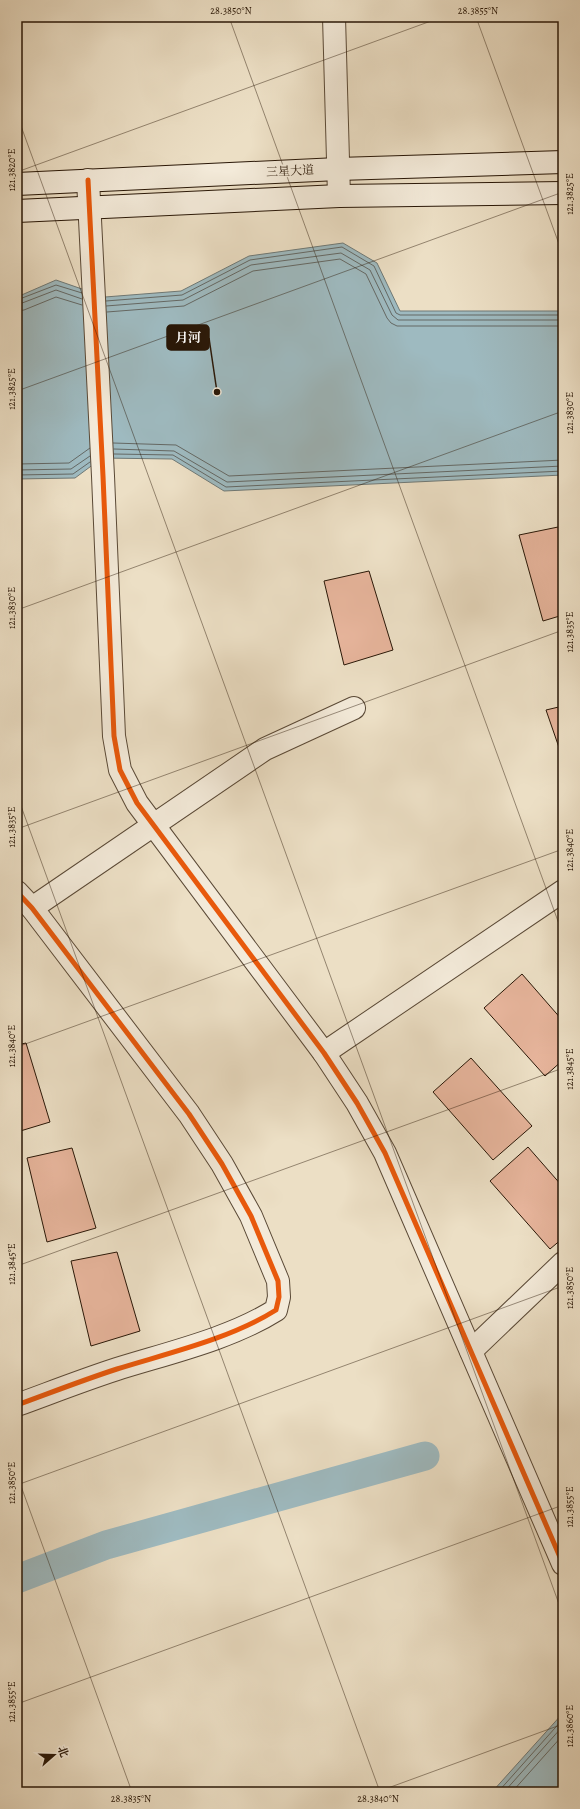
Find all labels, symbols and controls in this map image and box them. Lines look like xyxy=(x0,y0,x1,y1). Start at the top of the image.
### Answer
text: 28.3850°N xyxy=(210,4,252,17)
text: 28.3855°N xyxy=(458,4,498,17)
text: 121.3820°E xyxy=(5,149,18,191)
street label: 三星大道 xyxy=(266,162,314,180)
text: 121.3825°E xyxy=(563,173,576,215)
callout: 月河 xyxy=(167,325,209,350)
text: 月河 xyxy=(175,329,201,346)
text: 121.3825°E xyxy=(5,368,18,410)
text: 121.3830°E xyxy=(563,392,576,434)
text: 121.3830°E xyxy=(5,587,18,629)
text: 121.3835°E xyxy=(563,611,576,653)
text: 121.3835°E xyxy=(5,806,18,848)
text: 121.3840°E xyxy=(563,829,576,871)
text: 121.3840°E xyxy=(5,1025,18,1067)
text: 121.3845°E xyxy=(563,1048,576,1090)
text: 121.3845°E xyxy=(5,1243,18,1285)
text: 121.3850°E xyxy=(563,1267,576,1309)
text: 121.3850°E xyxy=(5,1462,18,1504)
text: 121.3855°E xyxy=(563,1486,576,1528)
text: 121.3855°E xyxy=(5,1681,18,1723)
text: 121.3860°E xyxy=(563,1705,576,1747)
north arrow xyxy=(34,1735,74,1775)
text: 北 xyxy=(54,1744,72,1759)
text: 28.3835°N xyxy=(111,1792,151,1805)
text: 28.3840°N xyxy=(357,1792,399,1805)

